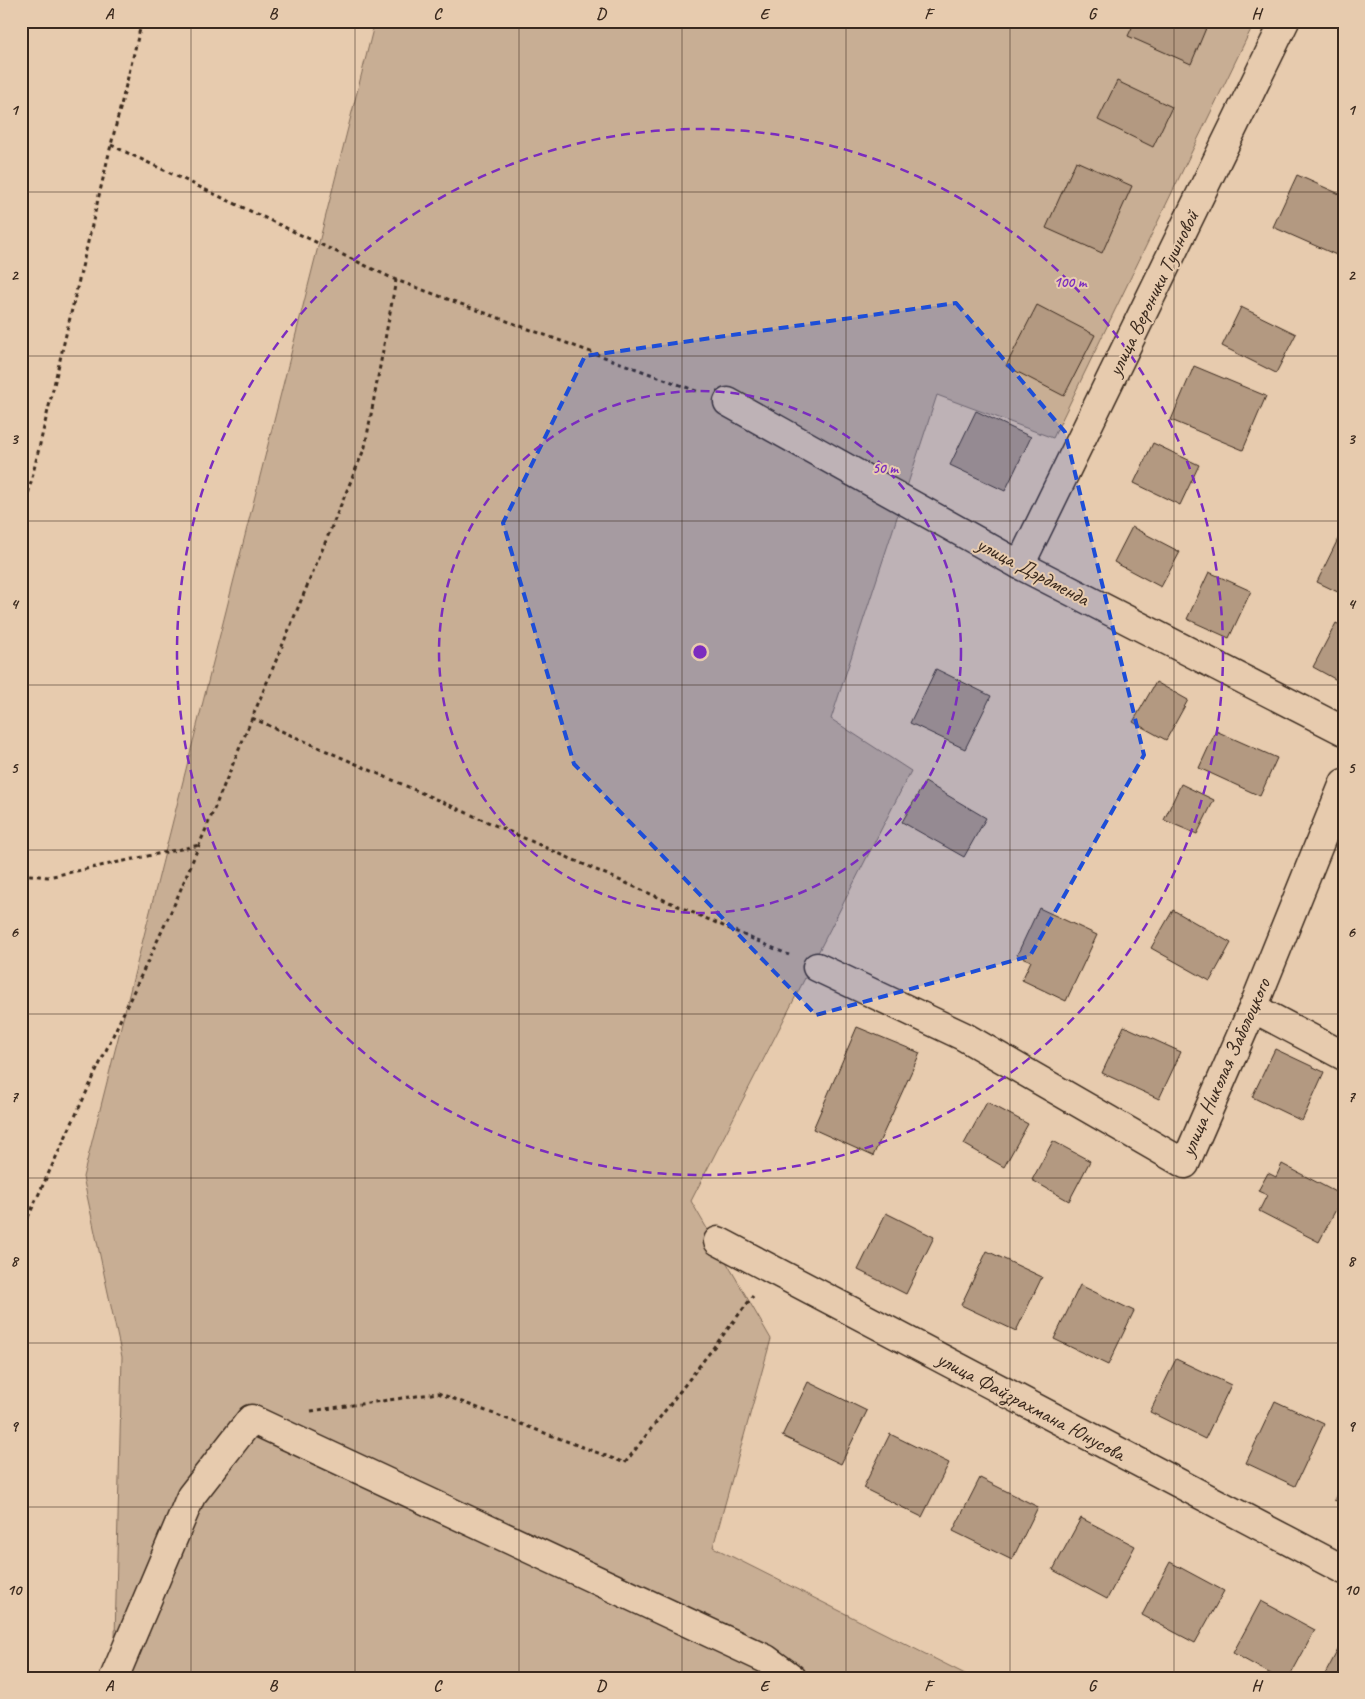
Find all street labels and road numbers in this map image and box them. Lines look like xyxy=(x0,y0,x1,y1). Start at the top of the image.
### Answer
street label: улица Вероники Тушновой xyxy=(1101,205,1205,382)
street label: улица Дэрдменда xyxy=(971,530,1095,612)
street label: улица Николая Заболоцкого xyxy=(1173,973,1277,1162)
street label: улица Файзрахмана Юнусова xyxy=(930,1345,1132,1469)

